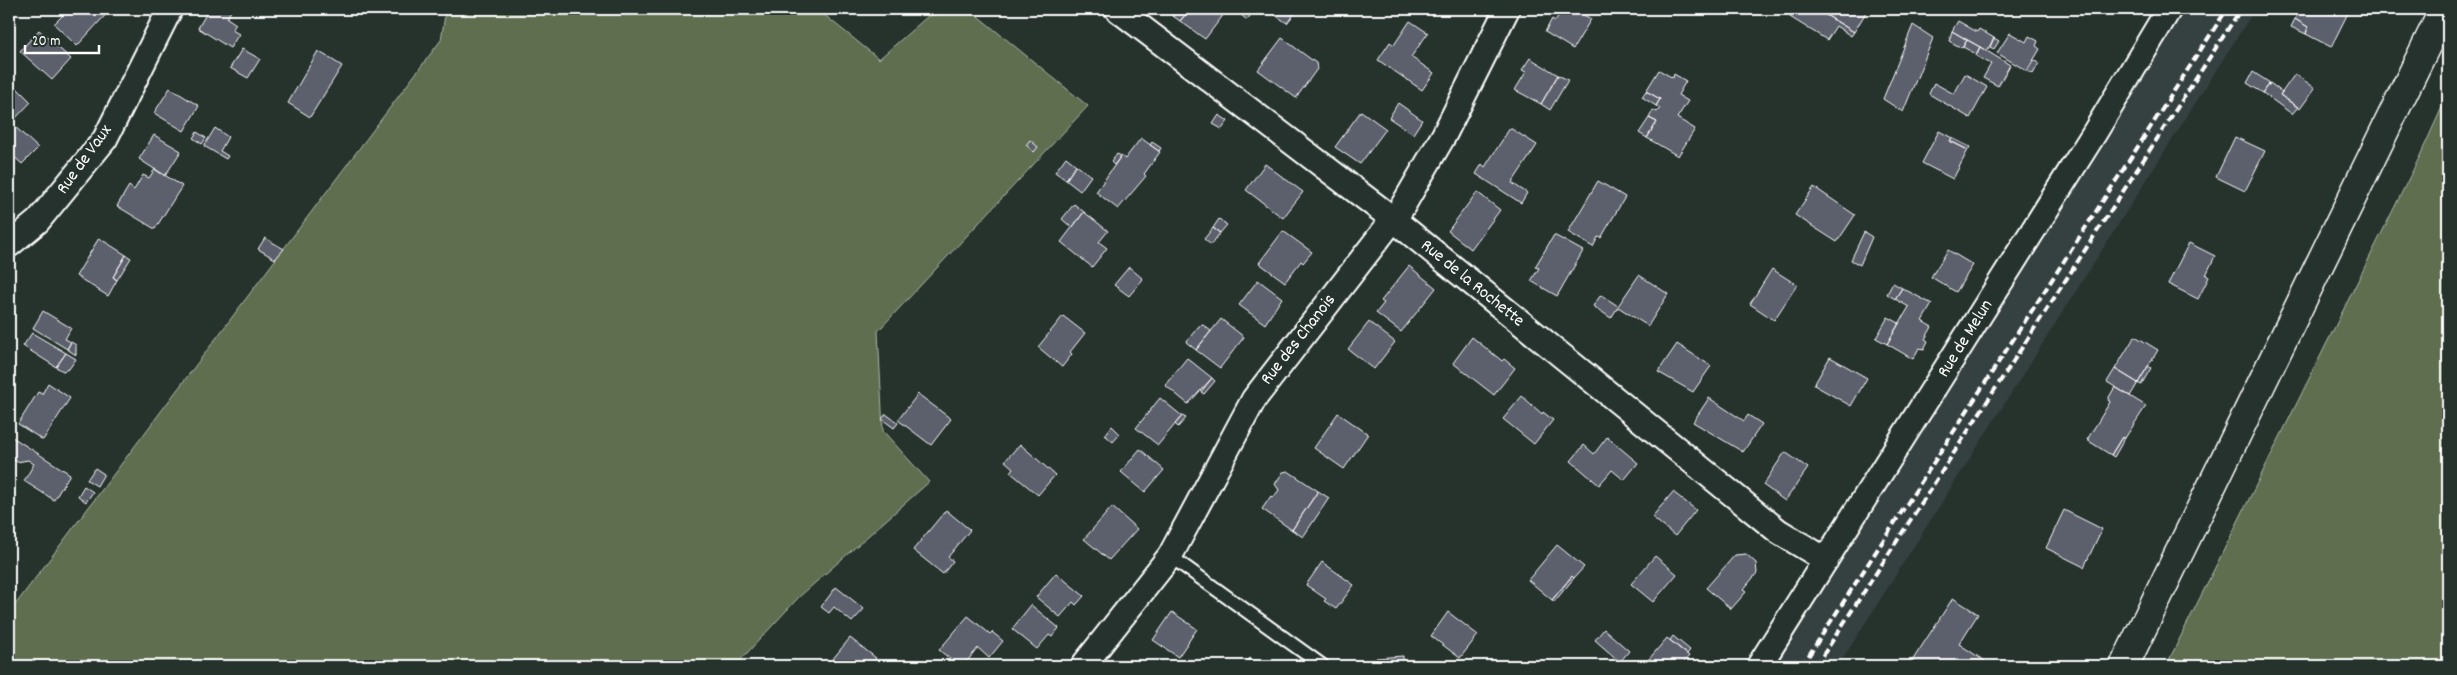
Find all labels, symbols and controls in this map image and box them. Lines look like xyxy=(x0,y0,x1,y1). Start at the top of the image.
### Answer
scale bar xyxy=(25,22,99,54)
text: 20 m xyxy=(32,31,60,53)
street label: Rue de Vaux xyxy=(51,120,119,200)
street label: Rue de la Rochette xyxy=(1415,234,1529,334)
street label: Rue des Chanois xyxy=(1255,289,1343,391)
street label: Rue de Melun xyxy=(1932,295,2000,383)

